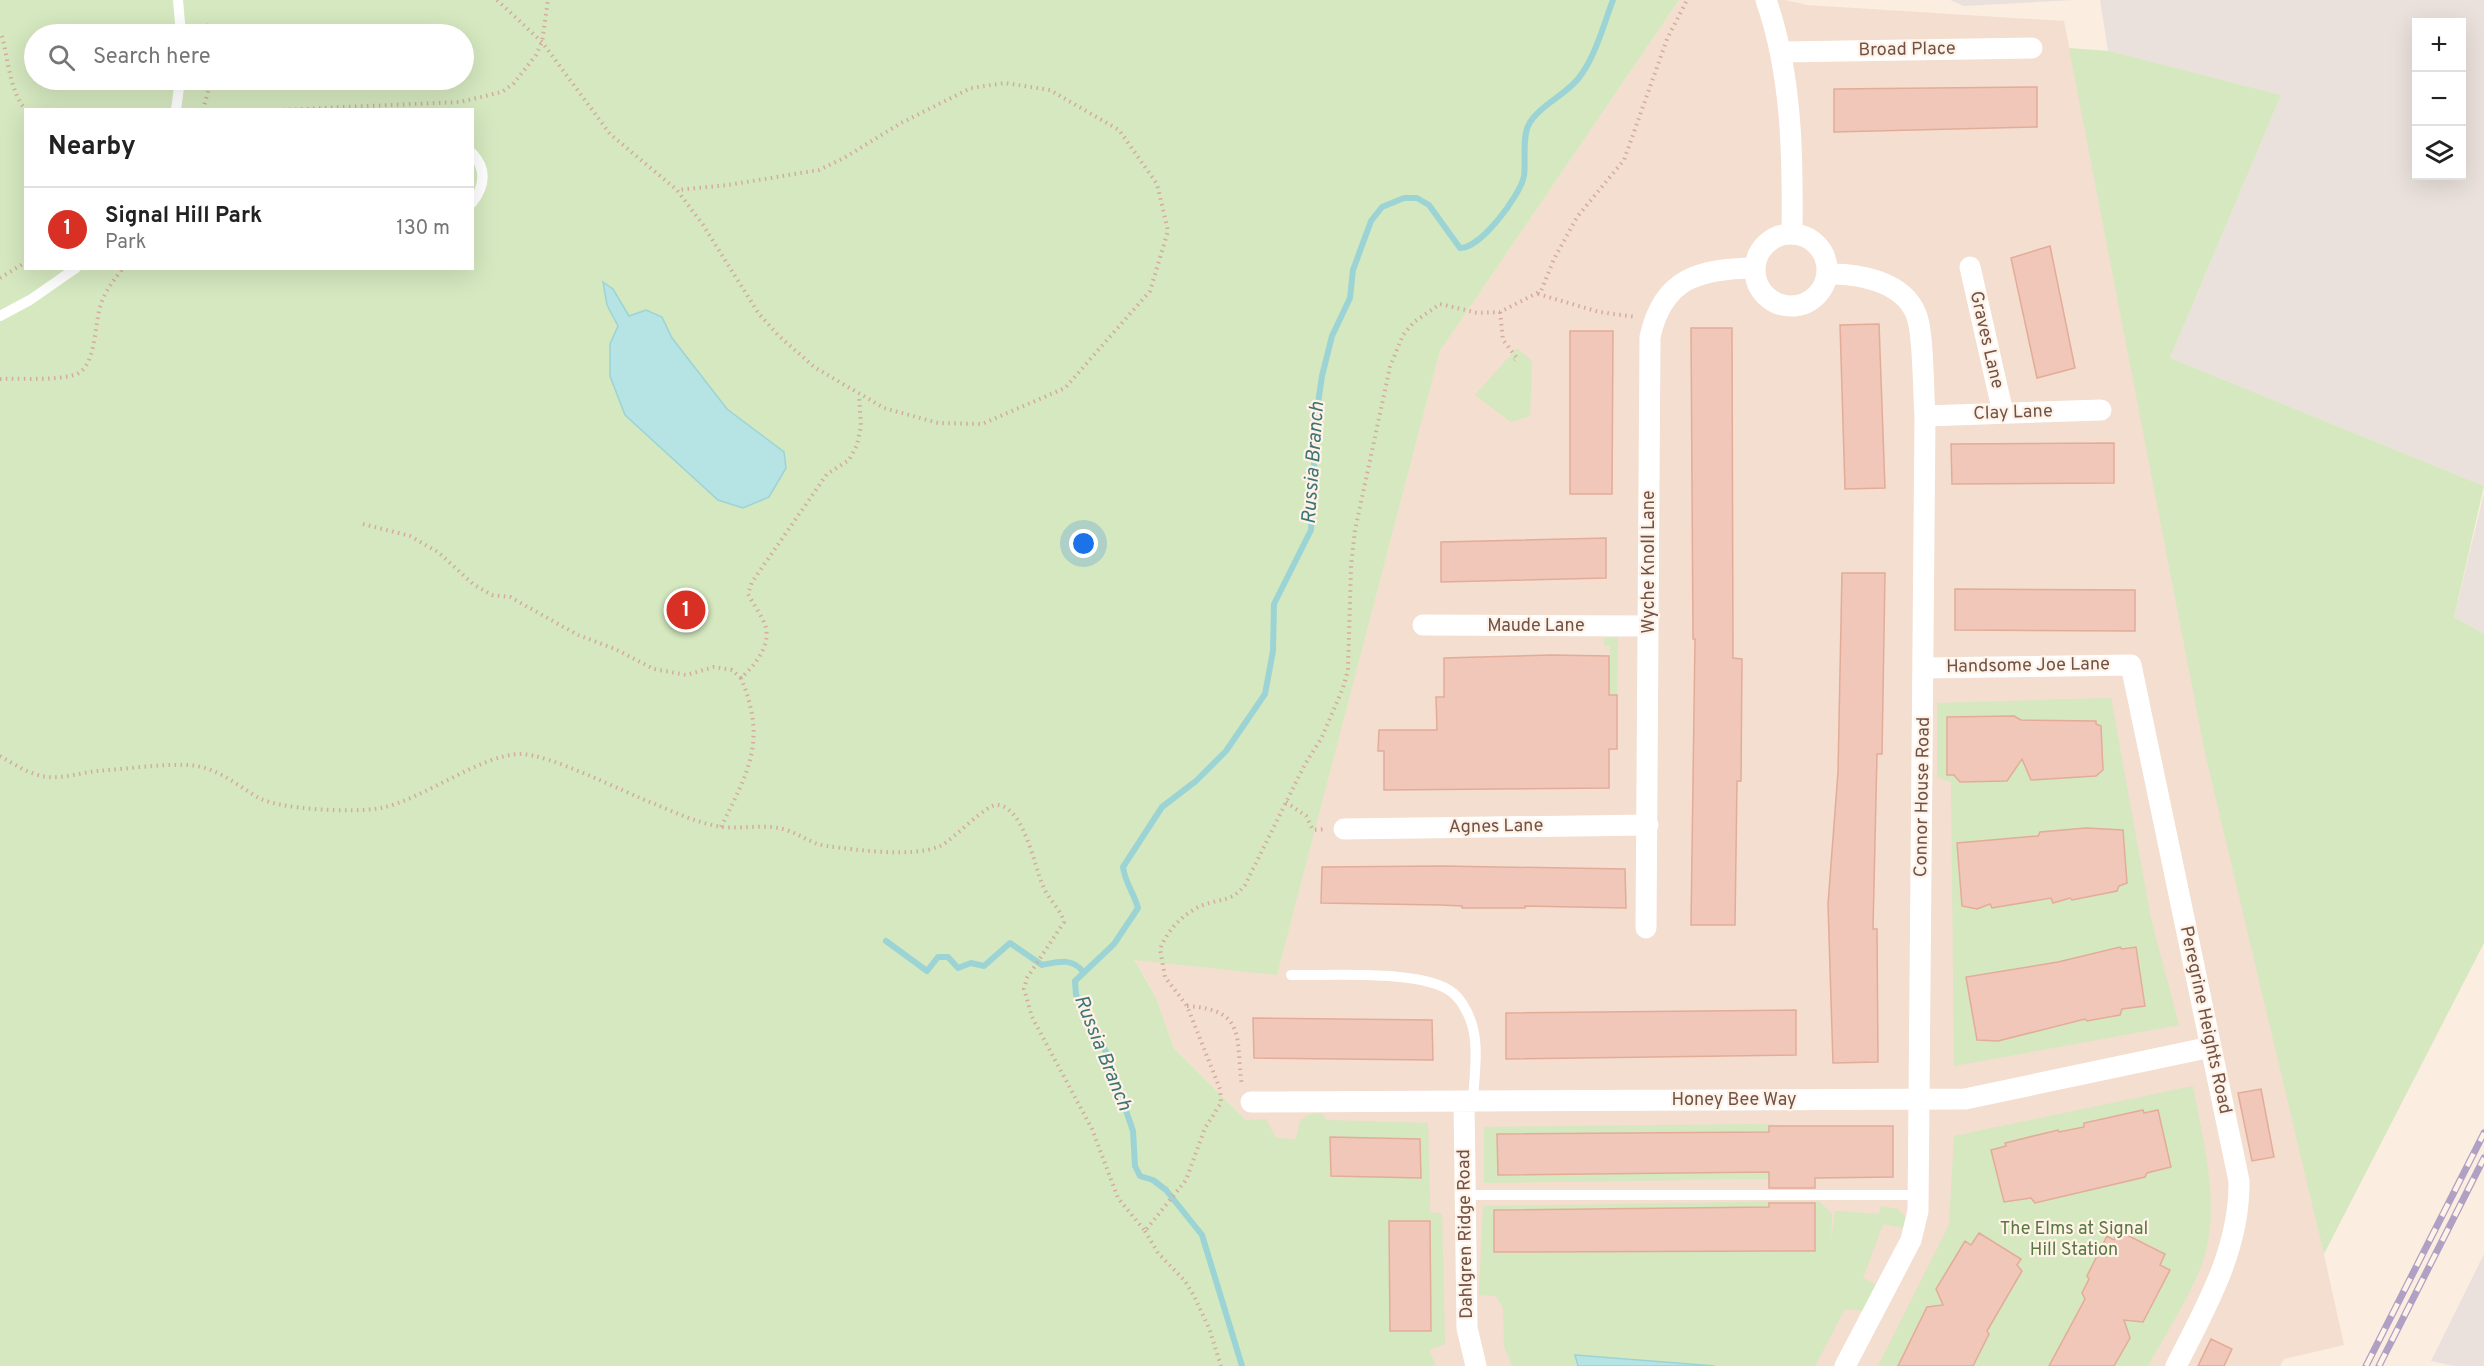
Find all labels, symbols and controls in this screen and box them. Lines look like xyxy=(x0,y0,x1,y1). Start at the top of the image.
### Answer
map controls xyxy=(2412,18,2466,180)
button: + xyxy=(2412,18,2466,72)
search box xyxy=(24,24,474,90)
street label: Broad Place xyxy=(1858,38,1956,62)
icon: search xyxy=(45,41,78,74)
text: Search here xyxy=(93,44,211,71)
button: − xyxy=(2412,72,2466,126)
button: layers xyxy=(2412,126,2466,180)
text: Nearby xyxy=(48,131,136,164)
text: Signal Hill Park xyxy=(105,203,262,230)
text: 1 xyxy=(64,216,72,242)
text: 130 m xyxy=(396,216,450,242)
text: Park xyxy=(105,230,146,256)
street label: Graves Lane xyxy=(1964,289,2008,391)
street label: Clay Lane xyxy=(1973,400,2053,426)
water label: Russia Branch xyxy=(1297,401,1331,525)
street label: Wyche Knoll Lane xyxy=(1638,490,1661,634)
your location xyxy=(1069,529,1098,558)
pin: 1 xyxy=(666,588,706,632)
street label: Maude Lane xyxy=(1487,615,1585,638)
street label: Handsome Joe Lane xyxy=(1946,653,2110,679)
street label: Connor House Road xyxy=(1910,717,1936,877)
street label: Agnes Lane xyxy=(1448,815,1544,839)
street label: Peregrine Heights Road xyxy=(2174,924,2236,1116)
water label: Russia Branch xyxy=(1067,991,1137,1115)
street label: Honey Bee Way xyxy=(1671,1089,1797,1112)
street label: Dahlgren Ridge Road xyxy=(1453,1149,1479,1319)
park label: The Elms at Signal Hill Station xyxy=(2000,1218,2148,1262)

